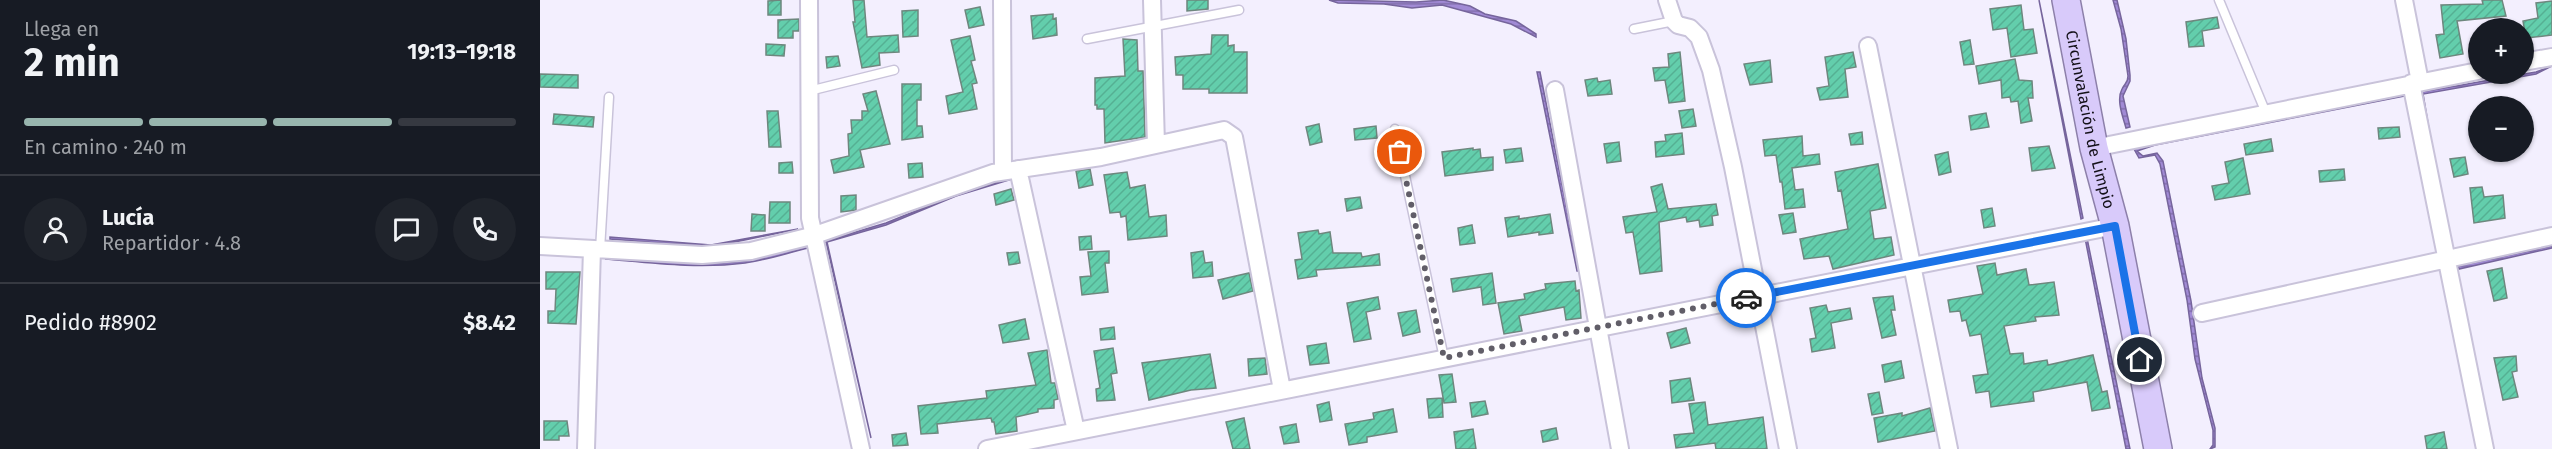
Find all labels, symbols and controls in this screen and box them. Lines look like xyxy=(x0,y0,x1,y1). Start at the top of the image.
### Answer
text: Llega en xyxy=(24,17,99,41)
map controls xyxy=(2468,18,2534,162)
button: + xyxy=(2468,18,2534,84)
street label: Circunvalación de Limpio xyxy=(2062,29,2119,211)
text: 19:13–19:18 xyxy=(407,38,516,65)
text: 2 min xyxy=(24,40,120,86)
button: − xyxy=(2468,96,2534,162)
pin xyxy=(1374,126,1425,177)
text: En camino · 240 m xyxy=(24,135,187,159)
icon: bag xyxy=(1383,135,1416,168)
button: person xyxy=(24,198,87,261)
button: chat xyxy=(375,198,438,261)
button: phone xyxy=(453,198,516,261)
text: Lucía xyxy=(102,204,154,231)
text: Repartidor · 4.8 xyxy=(102,231,241,255)
courier xyxy=(1716,268,1776,328)
icon: car xyxy=(1730,282,1763,315)
text: Pedido #8902 xyxy=(24,309,157,336)
text: $8.42 xyxy=(463,309,516,336)
pin xyxy=(2114,334,2165,385)
icon: home xyxy=(2123,343,2156,376)

